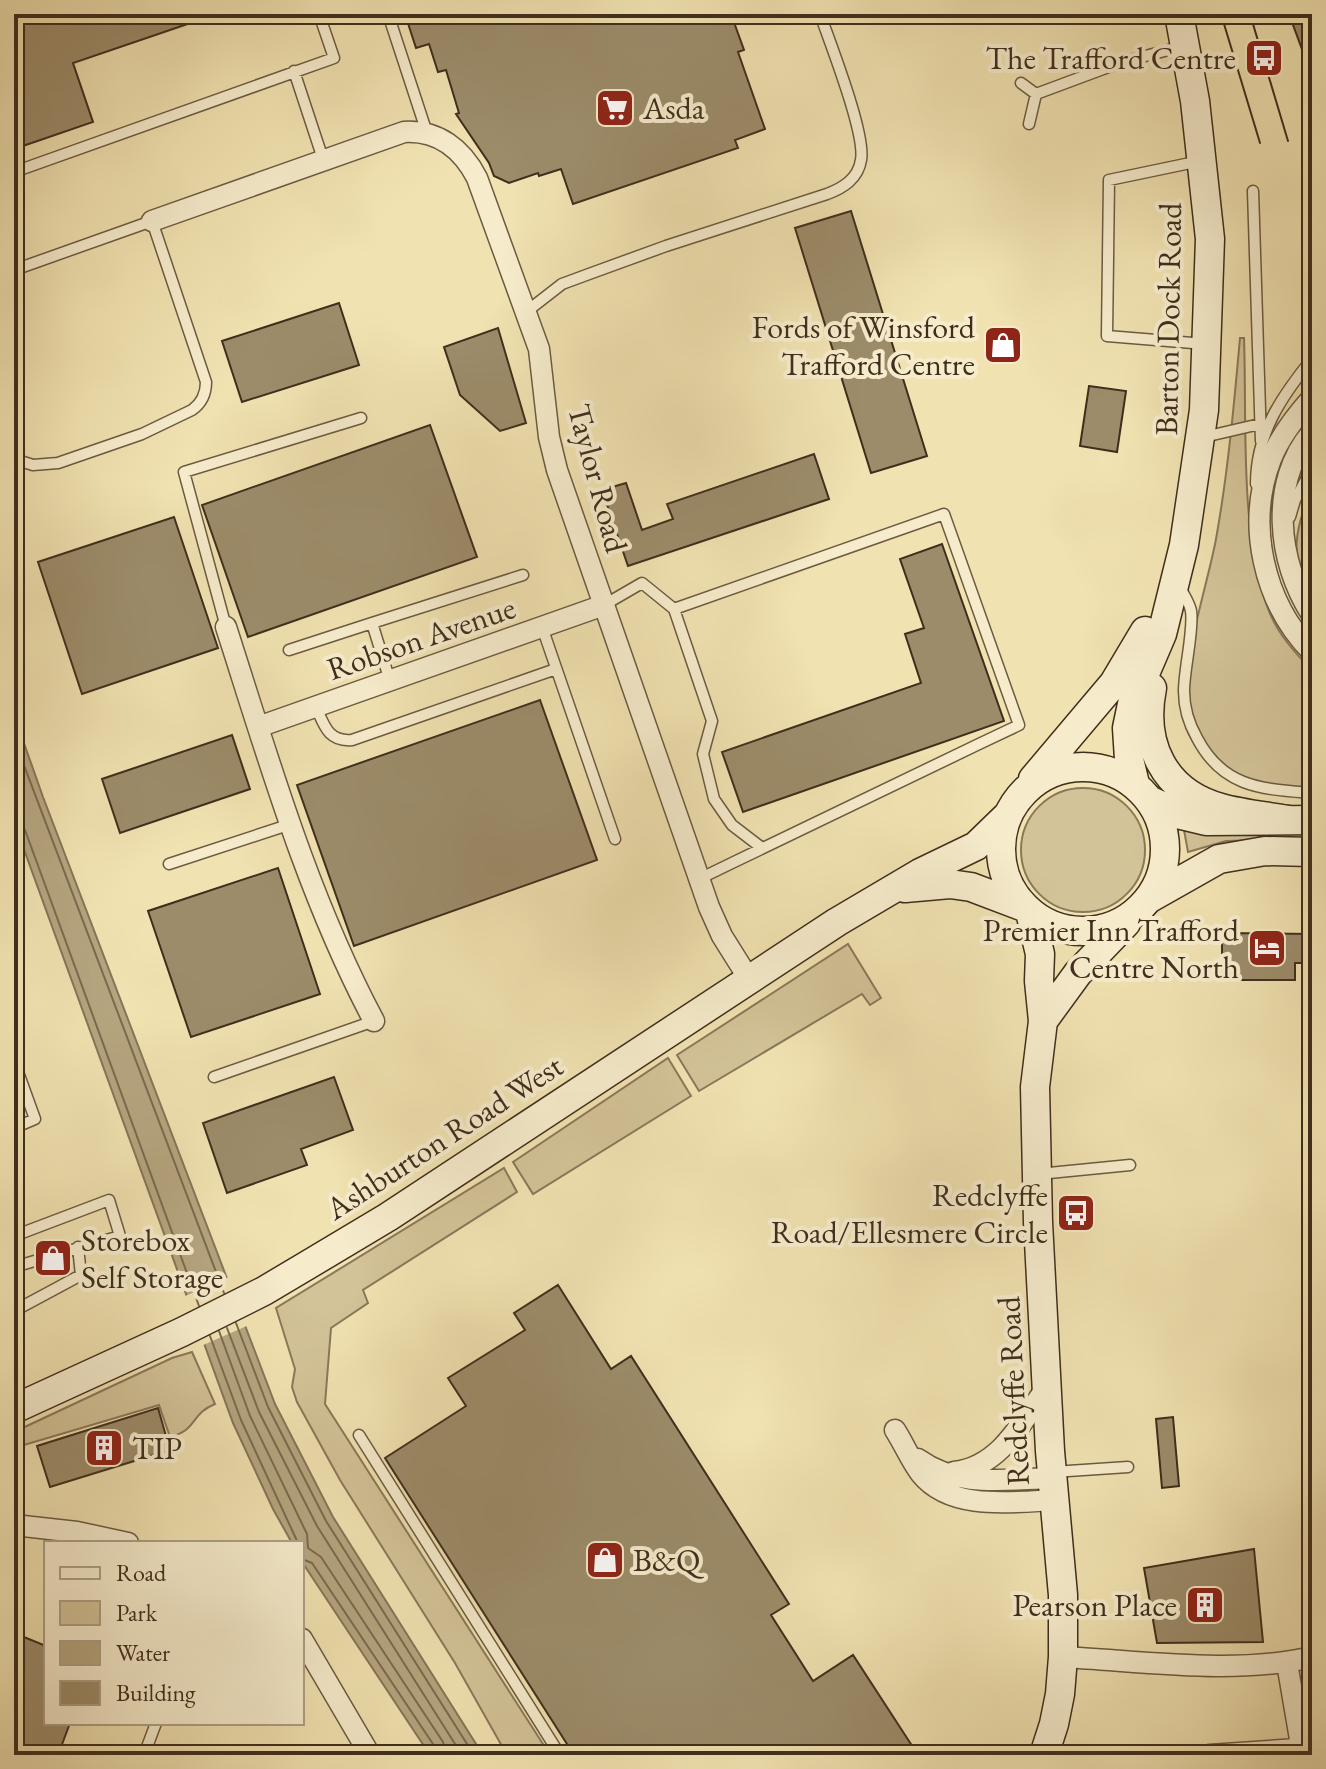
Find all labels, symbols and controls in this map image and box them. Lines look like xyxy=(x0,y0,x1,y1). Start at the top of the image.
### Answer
place label: The Trafford Centre xyxy=(985,37,1236,79)
bus stop icon: The Trafford Centre xyxy=(1243,37,1285,79)
supermarket icon: Asda xyxy=(594,87,636,129)
place label: Asda xyxy=(642,87,705,129)
street label: Barton Dock Road xyxy=(1145,201,1191,436)
place label: Fords of Winsford Trafford Centre xyxy=(752,306,976,385)
shop icon: Fords of Winsford Trafford Centre xyxy=(982,324,1024,366)
street label: Taylor Road xyxy=(558,399,638,558)
street label: Robson Avenue xyxy=(321,586,521,690)
place label: Premier Inn Trafford Centre North xyxy=(983,909,1240,988)
hotel icon: Premier Inn Trafford Centre North xyxy=(1246,927,1288,969)
street label: Ashburton Road West xyxy=(317,1045,571,1230)
place label: Redclyffe Road/Ellesmere Circle xyxy=(771,1174,1048,1253)
bus stop icon: Redclyffe Road/Ellesmere Circle xyxy=(1055,1192,1097,1234)
place label: Storebox Self Storage xyxy=(81,1219,223,1298)
shop icon: Storebox Self Storage xyxy=(32,1237,74,1279)
street label: Redclyffe Road xyxy=(987,1295,1039,1487)
building icon: TIP xyxy=(83,1427,125,1469)
place label: TIP xyxy=(132,1427,182,1469)
shop icon: B&Q xyxy=(584,1539,626,1581)
place label: B&Q xyxy=(633,1539,705,1581)
legend xyxy=(44,1541,304,1725)
text: Road xyxy=(116,1557,167,1588)
place label: Pearson Place xyxy=(1013,1584,1177,1626)
building icon: Pearson Place xyxy=(1184,1584,1226,1626)
text: Park xyxy=(116,1597,158,1628)
text: Water xyxy=(116,1637,170,1668)
text: Building xyxy=(116,1677,196,1708)

